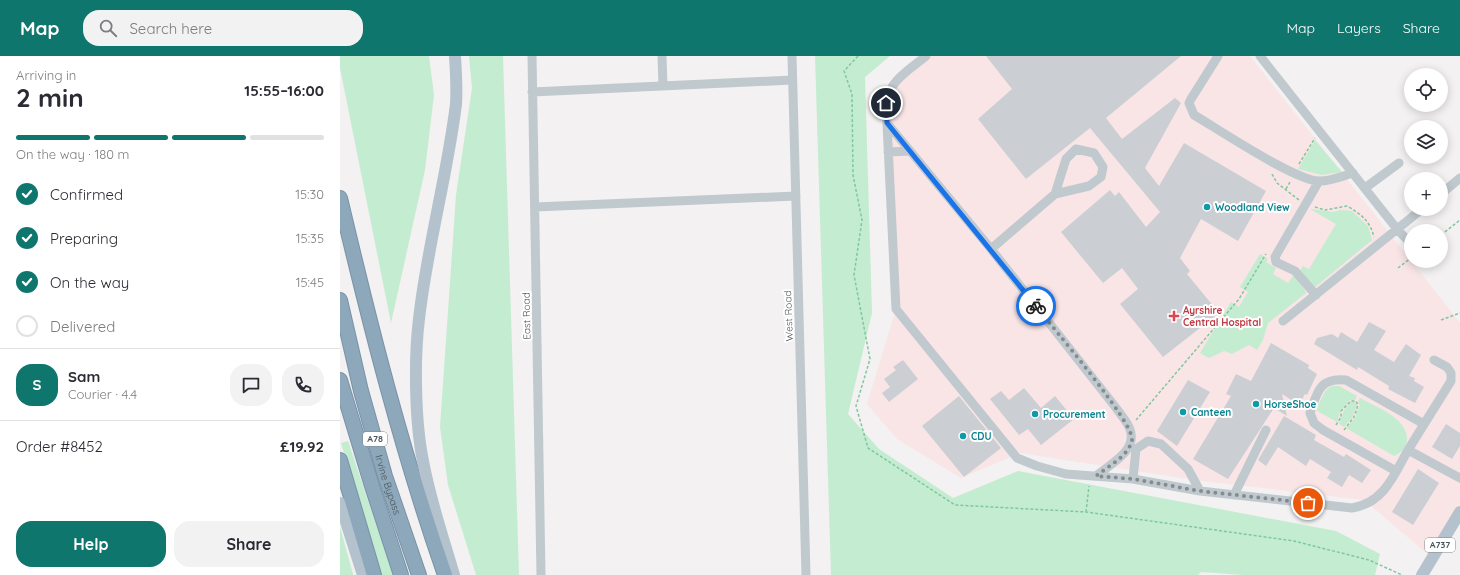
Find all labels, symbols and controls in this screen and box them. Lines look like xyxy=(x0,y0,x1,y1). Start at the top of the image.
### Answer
search box xyxy=(83,10,363,46)
text: Map xyxy=(20,16,59,40)
icon: search xyxy=(97,17,119,39)
text: Search here xyxy=(129,19,212,38)
text: Map xyxy=(1286,19,1315,37)
text: Layers xyxy=(1337,19,1381,37)
text: Share xyxy=(1403,19,1440,37)
text: Arriving in xyxy=(16,67,76,83)
map controls xyxy=(1404,68,1448,268)
button: locate xyxy=(1404,68,1448,112)
text: 2 min xyxy=(16,81,84,114)
text: 15:55–16:00 xyxy=(244,81,324,100)
pin xyxy=(869,86,903,120)
icon: home xyxy=(875,92,897,114)
button: layers xyxy=(1404,120,1448,164)
text: On the way · 180 m xyxy=(16,146,129,162)
button: + xyxy=(1404,172,1448,216)
icon: check xyxy=(16,183,38,205)
text: Confirmed xyxy=(50,185,123,204)
text: 15:30 xyxy=(295,186,324,202)
place label: Woodland View xyxy=(1215,201,1290,214)
marker: Woodland View xyxy=(1202,202,1212,212)
button: − xyxy=(1404,224,1448,268)
icon: check xyxy=(16,227,38,249)
text: Preparing xyxy=(50,229,118,248)
text: 15:35 xyxy=(296,230,324,246)
icon: check xyxy=(16,271,38,293)
text: On the way xyxy=(50,273,129,292)
text: 15:45 xyxy=(296,274,324,290)
courier xyxy=(1016,286,1056,326)
street label: West Road xyxy=(781,290,796,342)
street label: East Road xyxy=(520,292,533,340)
icon: bike xyxy=(1025,295,1047,317)
place label: Ayrshire Central Hospital xyxy=(1183,304,1261,329)
marker: Ayrshire Central Hospital xyxy=(1168,310,1180,322)
text: Delivered xyxy=(50,317,115,336)
button: chat xyxy=(230,364,272,406)
button: phone xyxy=(282,364,324,406)
text: Sam xyxy=(68,367,100,386)
text: S xyxy=(33,375,41,394)
text: Courier · 4.4 xyxy=(68,386,137,402)
place label: HorseShoe xyxy=(1264,398,1317,411)
marker: HorseShoe xyxy=(1251,399,1261,409)
place label: Canteen xyxy=(1191,406,1231,419)
marker: Canteen xyxy=(1178,407,1188,417)
place label: Procurement xyxy=(1043,408,1106,421)
marker: Procurement xyxy=(1030,409,1040,419)
place label: CDU xyxy=(971,430,991,443)
marker: CDU xyxy=(958,431,968,441)
road number: A78 xyxy=(363,432,387,446)
text: Order #8452 xyxy=(16,437,103,456)
text: £19.92 xyxy=(280,437,324,456)
street label: Irvine Bypass xyxy=(372,453,404,517)
pin xyxy=(1291,486,1325,520)
icon: bag xyxy=(1297,492,1319,514)
button: Help xyxy=(16,521,166,567)
button: Share xyxy=(174,521,324,567)
road number: A737 xyxy=(1425,538,1455,552)

